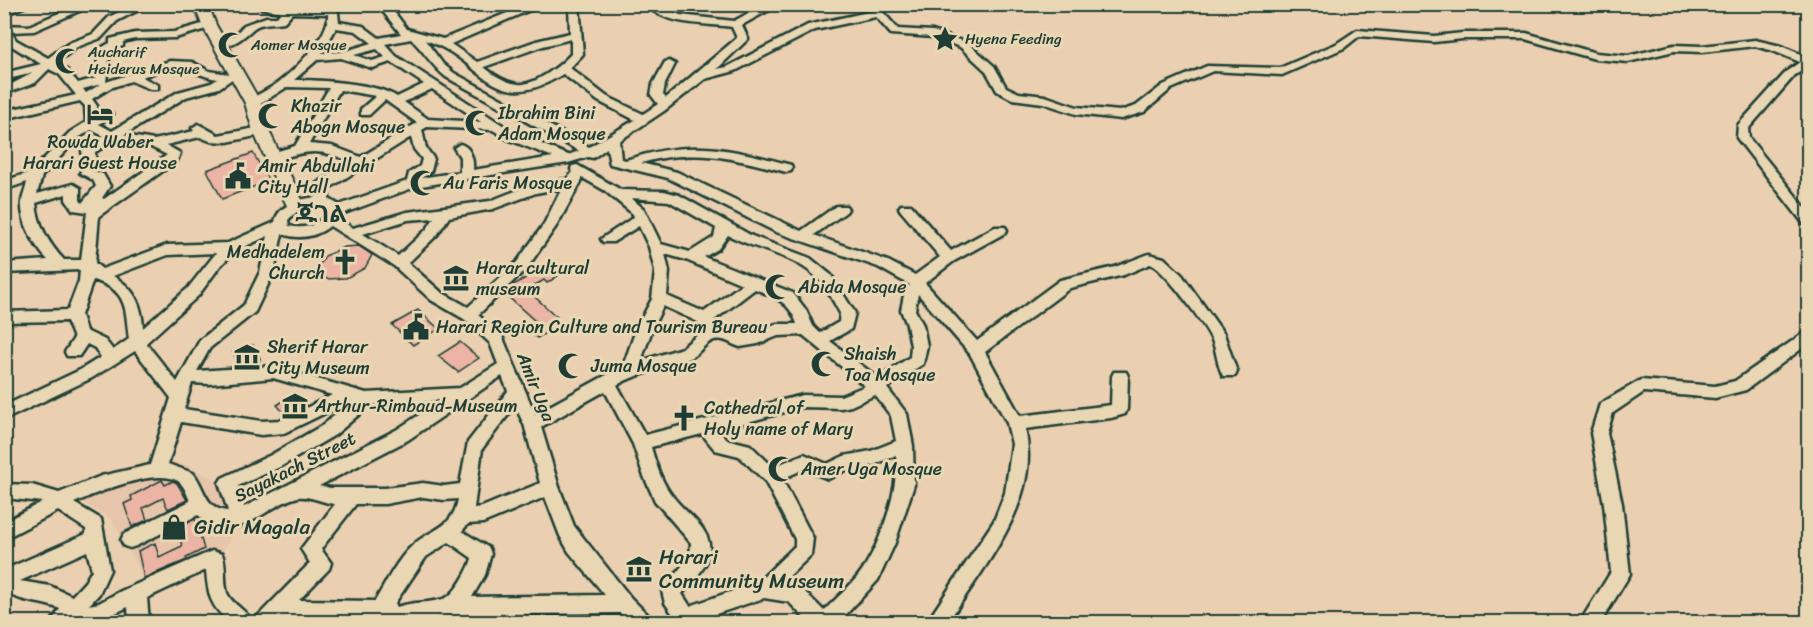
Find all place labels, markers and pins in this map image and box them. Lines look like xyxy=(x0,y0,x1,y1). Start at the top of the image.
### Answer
place icon: Hyena Feeding xyxy=(930,24,960,54)
place label: Hyena Feeding xyxy=(965,26,1062,52)
mosque icon: Aomer Mosque xyxy=(216,30,246,60)
place label: Aomer Mosque xyxy=(250,32,347,58)
place label: Aucharif Heiderus Mosque xyxy=(87,39,200,82)
mosque icon: Aucharif Heiderus Mosque xyxy=(53,46,83,76)
place label: Khazir Abogn Mosque xyxy=(290,90,405,143)
place label: Ibrahim Bini Adam Mosque xyxy=(497,97,606,150)
hotel icon: Rowda Waber Harari Guest House xyxy=(85,99,115,129)
mosque icon: Khazir Abogn Mosque xyxy=(256,101,286,131)
mosque icon: Ibrahim Bini Adam Mosque xyxy=(463,108,493,138)
place label: Rowda Waber Harari Guest House xyxy=(23,126,177,179)
place label: Amir Abdullahi City Hall xyxy=(257,150,376,203)
public building icon: Amir Abdullahi City Hall xyxy=(223,161,253,191)
place label: Au Faris Mosque xyxy=(442,167,573,199)
mosque icon: Au Faris Mosque xyxy=(408,168,438,198)
place label: Medhadelem Church xyxy=(227,236,325,289)
church icon: Medhadelem Church xyxy=(330,247,360,277)
place label: Harar cultural museum xyxy=(476,252,590,305)
museum icon: Harar cultural museum xyxy=(441,263,471,293)
place label: Abida Mosque xyxy=(797,271,907,303)
mosque icon: Abida Mosque xyxy=(763,272,793,302)
place label: Harari Region Culture and Tourism Bureau xyxy=(436,311,768,343)
public building icon: Harari Region Culture and Tourism Bureau xyxy=(401,312,431,342)
place label: Sherif Harar City Museum xyxy=(267,331,370,384)
place label: Shaish Toa Mosque xyxy=(844,338,936,391)
museum icon: Sherif Harar City Museum xyxy=(232,342,262,372)
mosque icon: Shaish Toa Mosque xyxy=(809,349,839,379)
place label: Juma Mosque xyxy=(590,350,697,382)
mosque icon: Juma Mosque xyxy=(556,351,586,381)
place label: Arthur-Rimbaud-Museum xyxy=(314,390,518,422)
museum icon: Arthur-Rimbaud-Museum xyxy=(280,391,310,421)
place label: Cathedral of Holy name of Mary xyxy=(704,392,854,445)
church icon: Cathedral of Holy name of Mary xyxy=(669,403,699,433)
place label: Amer Uga Mosque xyxy=(800,453,942,485)
mosque icon: Amer Uga Mosque xyxy=(766,454,796,484)
place label: Gidir Magala xyxy=(194,508,310,546)
shop icon: Gidir Magala xyxy=(159,512,189,542)
place label: Harari Community Museum xyxy=(659,538,844,600)
museum icon: Harari Community Museum xyxy=(624,554,654,584)

